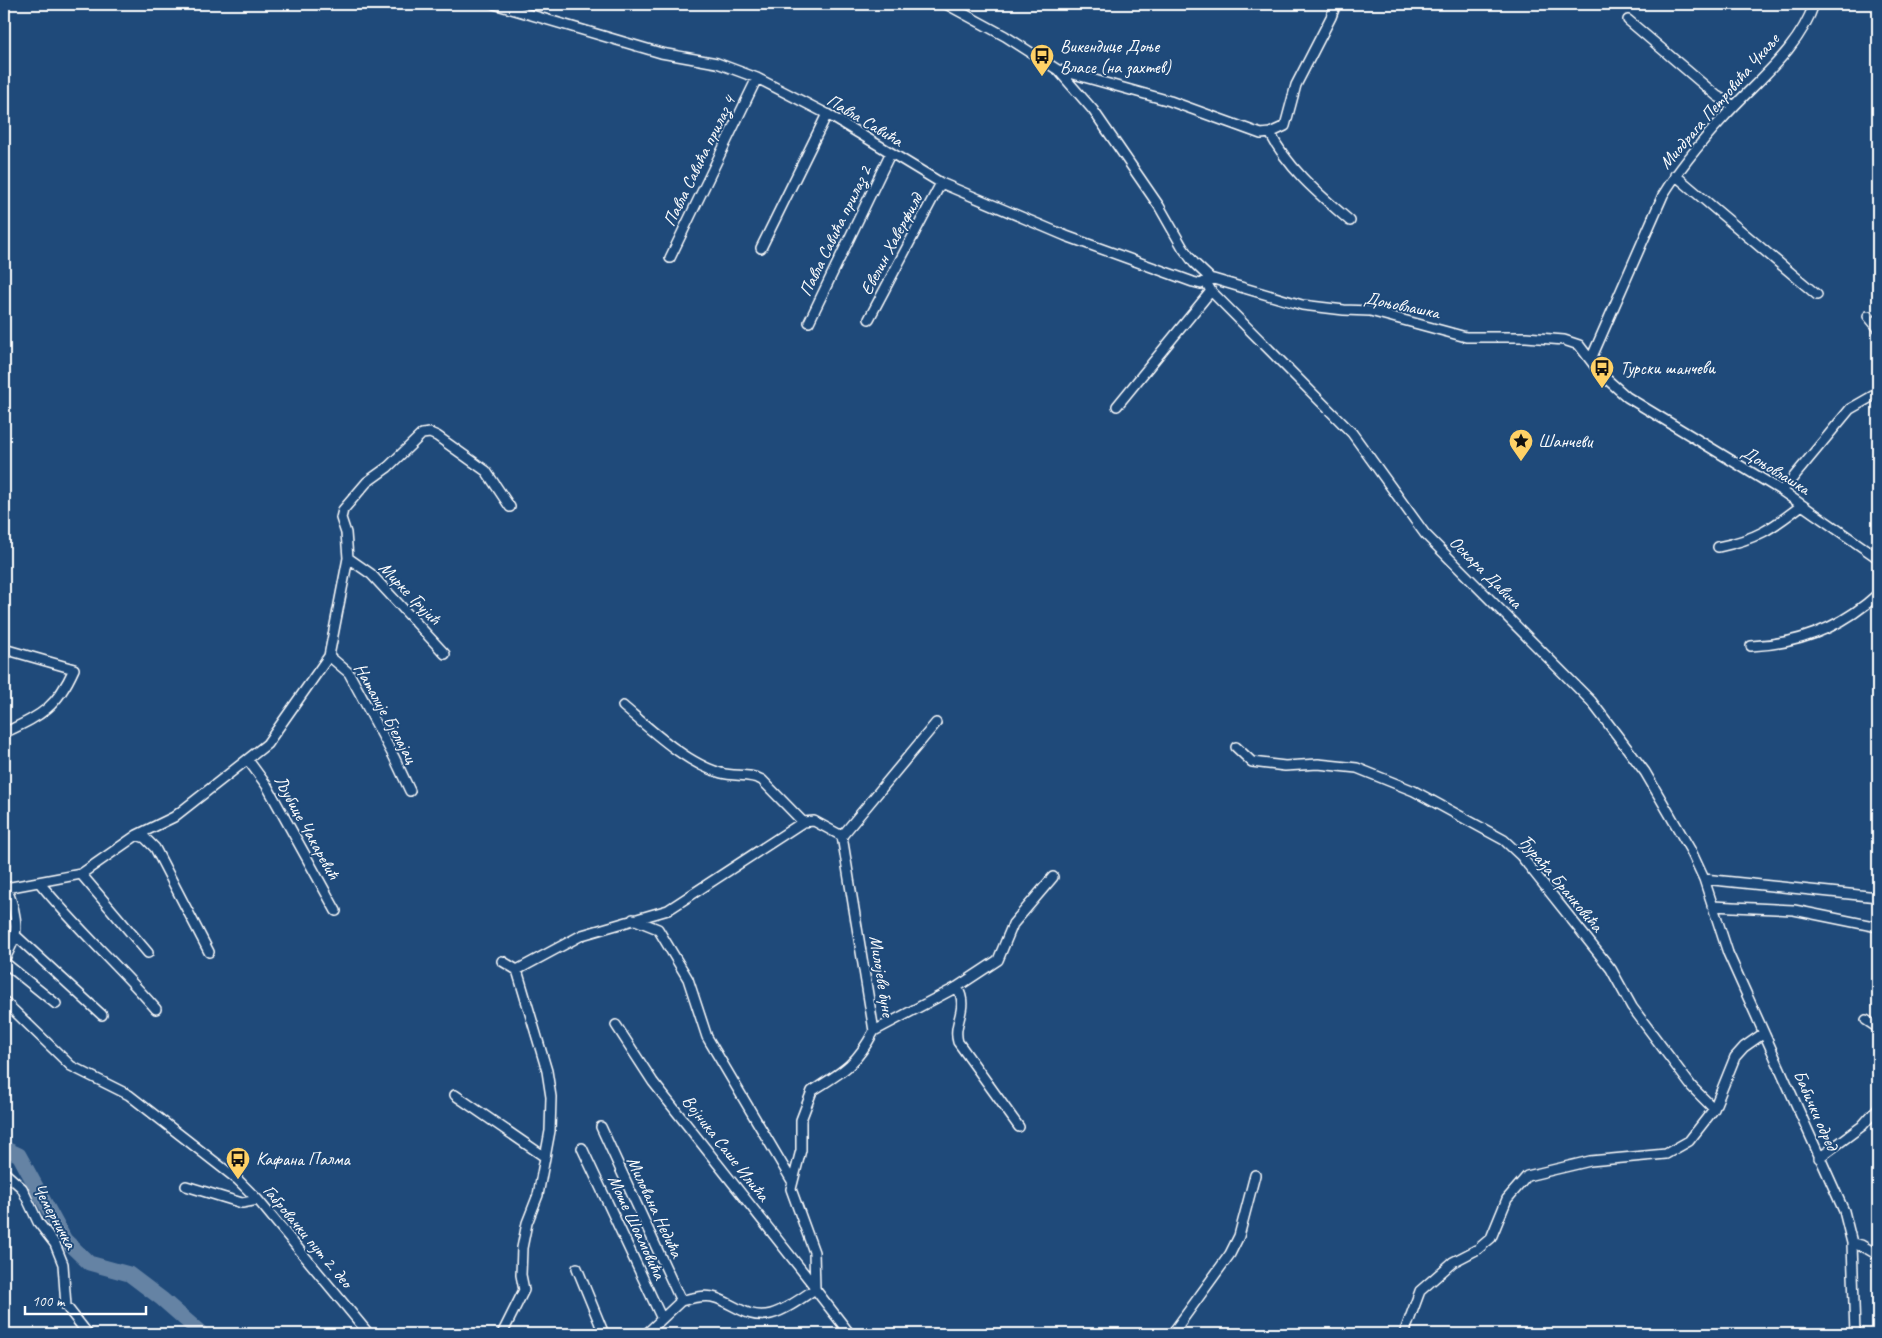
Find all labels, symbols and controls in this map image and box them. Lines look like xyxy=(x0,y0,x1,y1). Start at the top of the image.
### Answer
street label: Миодрага Петровића Чкаље xyxy=(1654,28,1785,173)
place label: Викендице Доње Власе (на захтев) xyxy=(1060,35,1172,79)
bus stop icon: Викендице Доње Власе (на захтев) xyxy=(1029,43,1055,77)
street label: Павла Савића xyxy=(823,89,908,152)
street label: Павла Савића прилаз 4 xyxy=(658,91,742,230)
street label: Павла Савића прилаз 2 xyxy=(794,161,878,300)
street label: Евелин Хаверфилд xyxy=(855,187,928,299)
street label: Доњовлашка xyxy=(1363,286,1443,324)
bus stop icon: Турски шанчеви xyxy=(1589,355,1615,389)
place label: Турски шанчеви xyxy=(1620,357,1716,379)
place icon: Шанчеви xyxy=(1508,428,1534,462)
place label: Шанчеви xyxy=(1538,430,1594,452)
street label: Доњовлашка xyxy=(1738,441,1815,500)
street label: Оскара Давича xyxy=(1445,531,1528,614)
street label: Мирке Грујић xyxy=(374,557,446,630)
street label: Наталије Бјелајац xyxy=(349,659,423,768)
street label: Љубице Чакаревић xyxy=(269,771,345,884)
street label: Ђурађа Бранковића xyxy=(1513,830,1609,938)
street label: Милојеве буне xyxy=(865,934,899,1019)
street label: Бабички одред xyxy=(1789,1067,1844,1155)
street label: Војника Саше Илића xyxy=(678,1090,775,1207)
bus stop icon: Кафана Палма xyxy=(225,1146,251,1180)
place label: Кафана Палма xyxy=(256,1148,352,1170)
street label: Милована Недића xyxy=(622,1153,688,1262)
street label: Моше Шоамовића xyxy=(603,1171,671,1284)
street label: Чемерничка xyxy=(28,1179,83,1254)
street label: Габровачки пут 2. део xyxy=(258,1180,359,1293)
scale bar xyxy=(25,1283,146,1315)
text: 100 m xyxy=(32,1292,66,1311)

